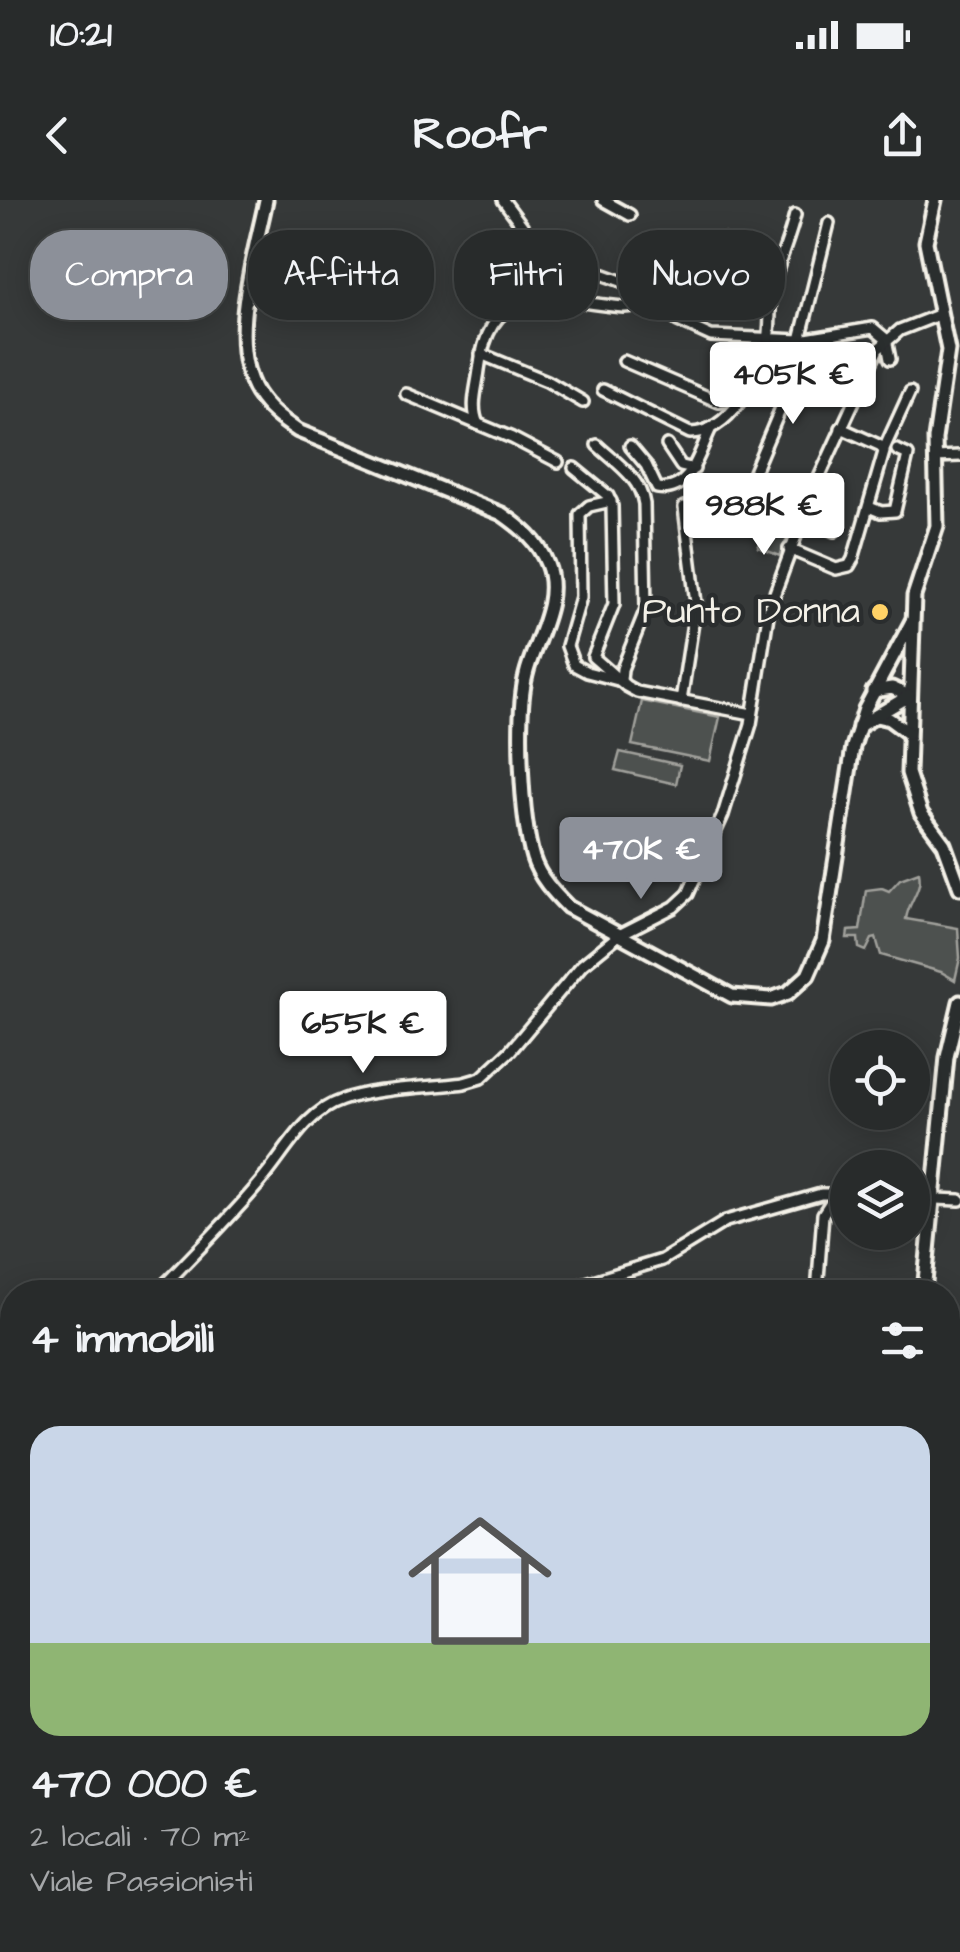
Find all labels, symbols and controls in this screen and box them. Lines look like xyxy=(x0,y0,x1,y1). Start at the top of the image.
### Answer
text: 10:21 xyxy=(50,9,112,61)
text: Roofr xyxy=(413,104,547,166)
icon: back xyxy=(30,108,85,163)
icon: share xyxy=(875,108,930,163)
chip: Compra xyxy=(30,230,228,320)
chip: Affitta xyxy=(248,230,434,320)
chip: Filtri xyxy=(454,230,598,320)
chip: Nuovo xyxy=(618,230,785,320)
pin: 405K € xyxy=(712,342,874,427)
text: 405K € xyxy=(732,352,854,397)
pin: 988K € xyxy=(683,473,845,558)
text: 988K € xyxy=(705,483,823,528)
place label: Punto Donna xyxy=(642,586,860,638)
marker: Punto Donna xyxy=(869,601,891,623)
pin: 470K € xyxy=(560,817,722,902)
text: 470K € xyxy=(581,827,701,872)
pin: 655K € xyxy=(282,991,444,1076)
text: 655K € xyxy=(302,1001,425,1046)
map controls xyxy=(830,1030,930,1250)
button: locate xyxy=(830,1030,930,1130)
button: layers xyxy=(830,1150,930,1250)
text: 4 immobili xyxy=(30,1311,214,1369)
icon: filters xyxy=(875,1313,930,1368)
icon: home xyxy=(390,1491,570,1671)
text: 470 000 € xyxy=(30,1756,257,1814)
text: 2 locali · 70 m² xyxy=(30,1814,250,1859)
text: Viale Passionisti xyxy=(30,1859,253,1904)

